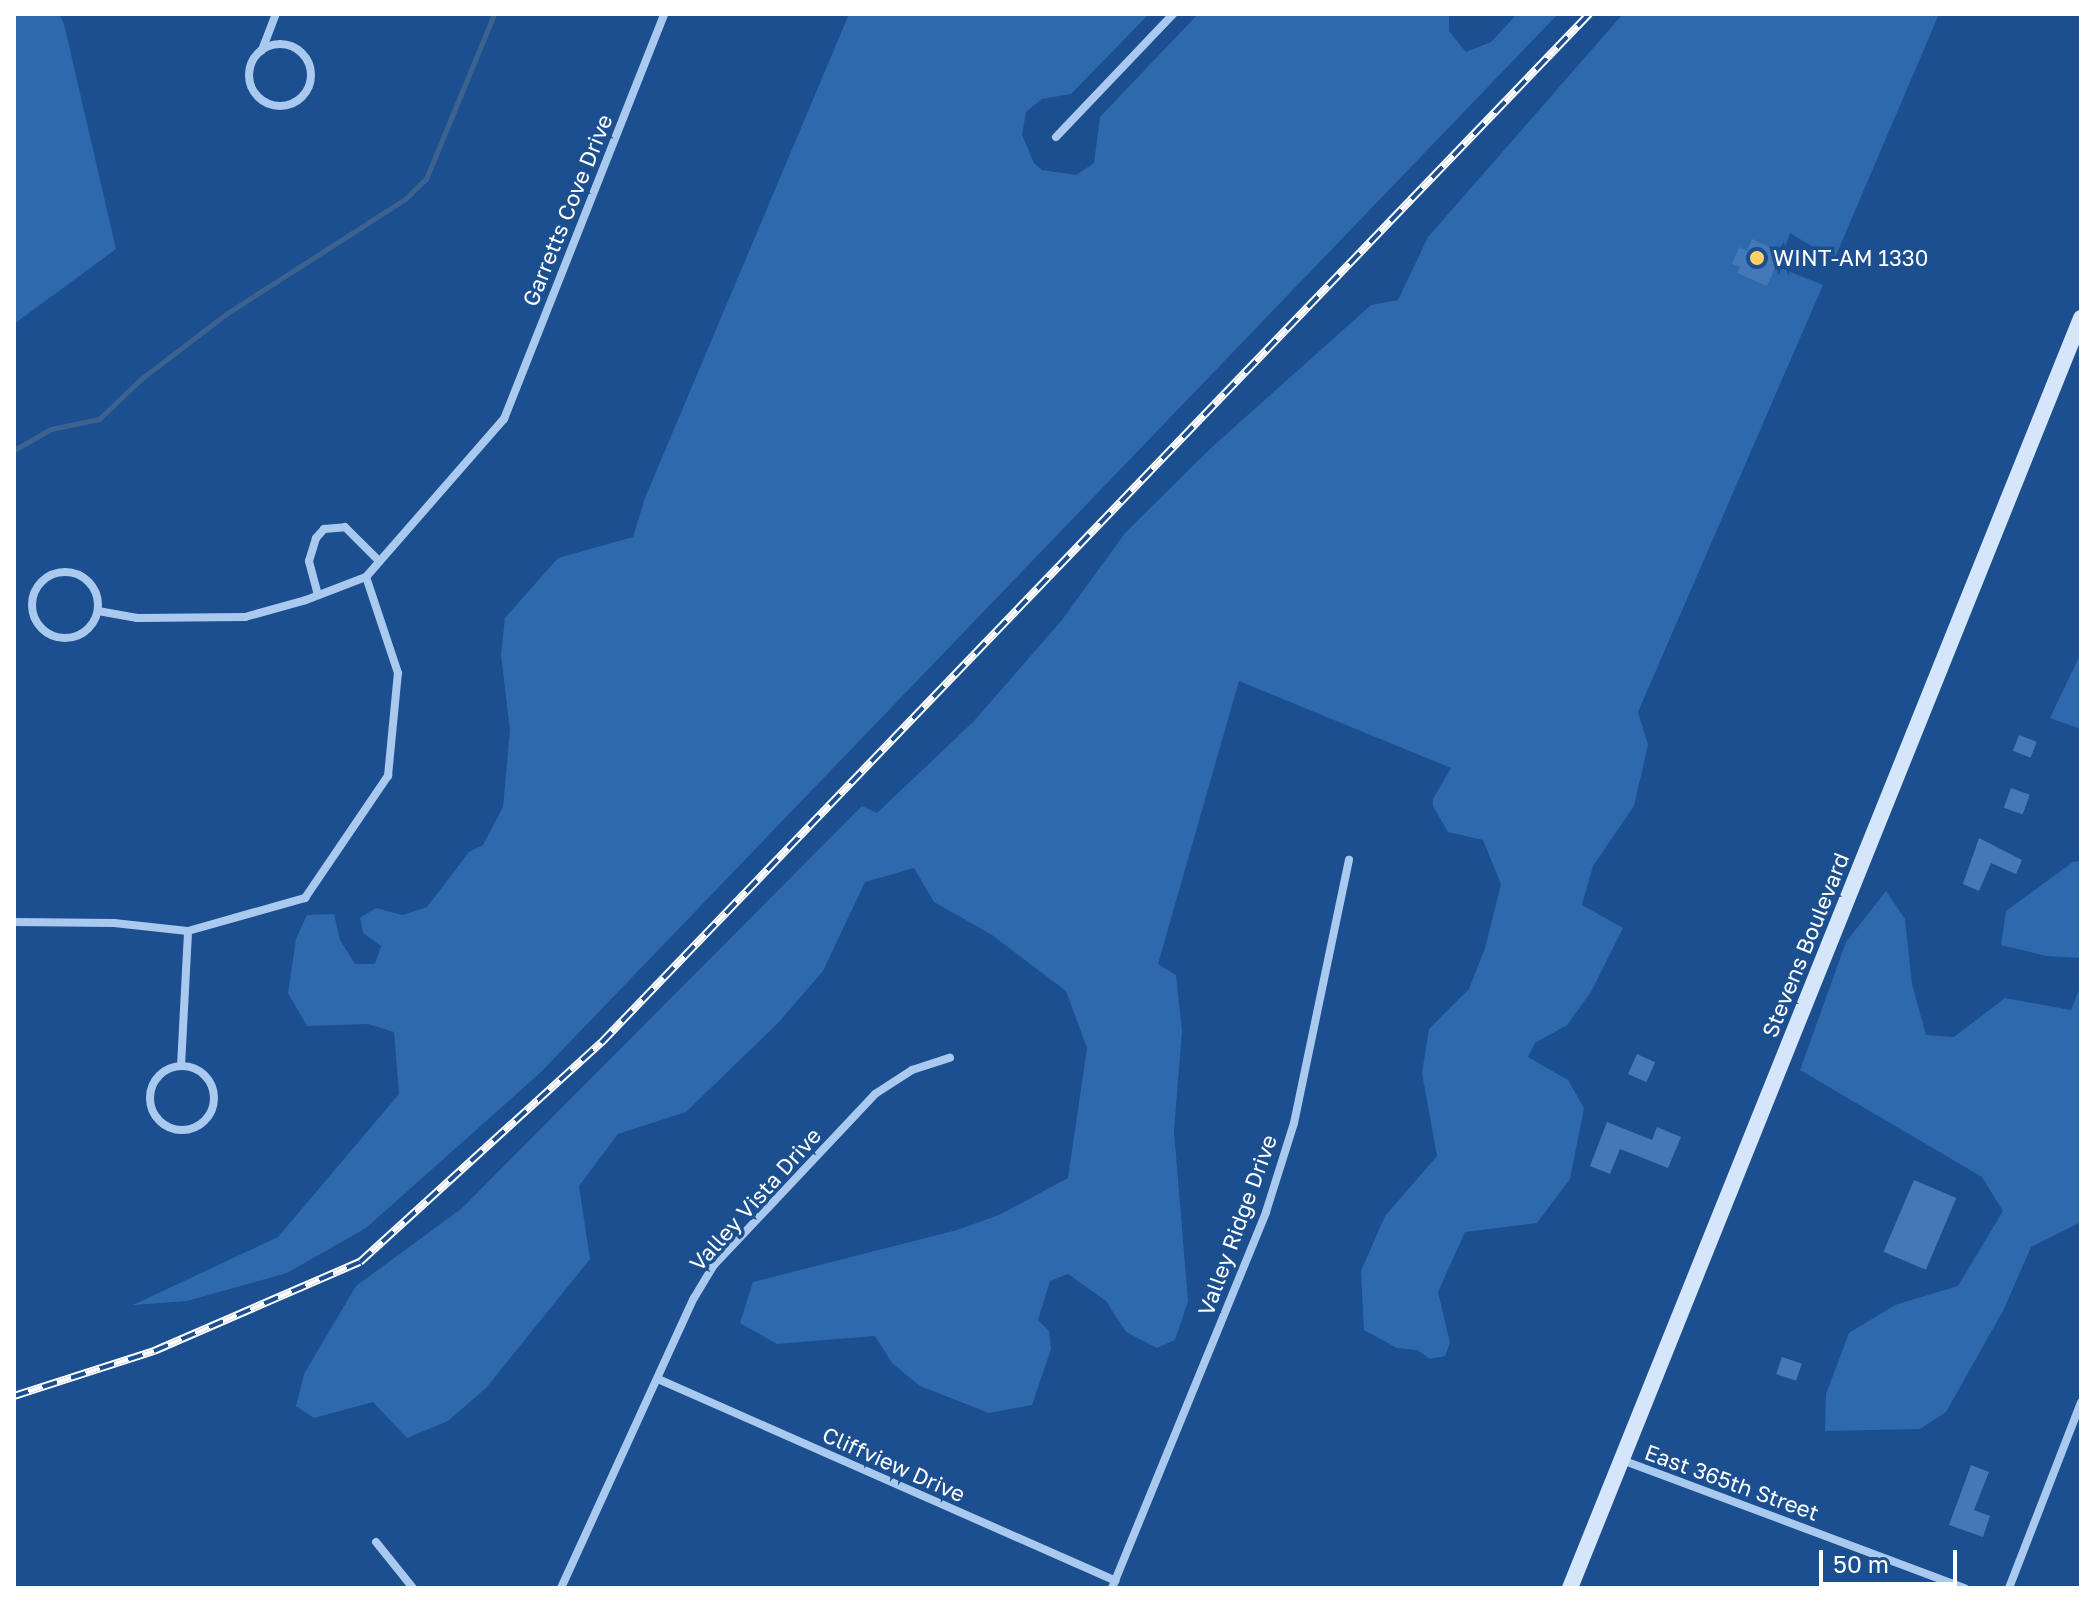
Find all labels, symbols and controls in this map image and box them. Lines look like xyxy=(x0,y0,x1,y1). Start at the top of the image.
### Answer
street label: Garretts Cove Drive xyxy=(516,110,618,310)
place label: WINT-AM 1330 xyxy=(1773,245,1928,271)
marker: WINT-AM 1330 xyxy=(1748,249,1766,267)
street label: Stevens Boulevard xyxy=(1756,849,1854,1041)
street label: Valley Vista Drive xyxy=(684,1122,826,1276)
street label: Valley Ridge Drive xyxy=(1192,1131,1282,1319)
street label: Cliffview Drive xyxy=(819,1421,969,1507)
street label: East 365th Street xyxy=(1641,1438,1823,1526)
scale bar xyxy=(1823,1534,1961,1584)
text: 50 m xyxy=(1833,1549,1889,1578)

